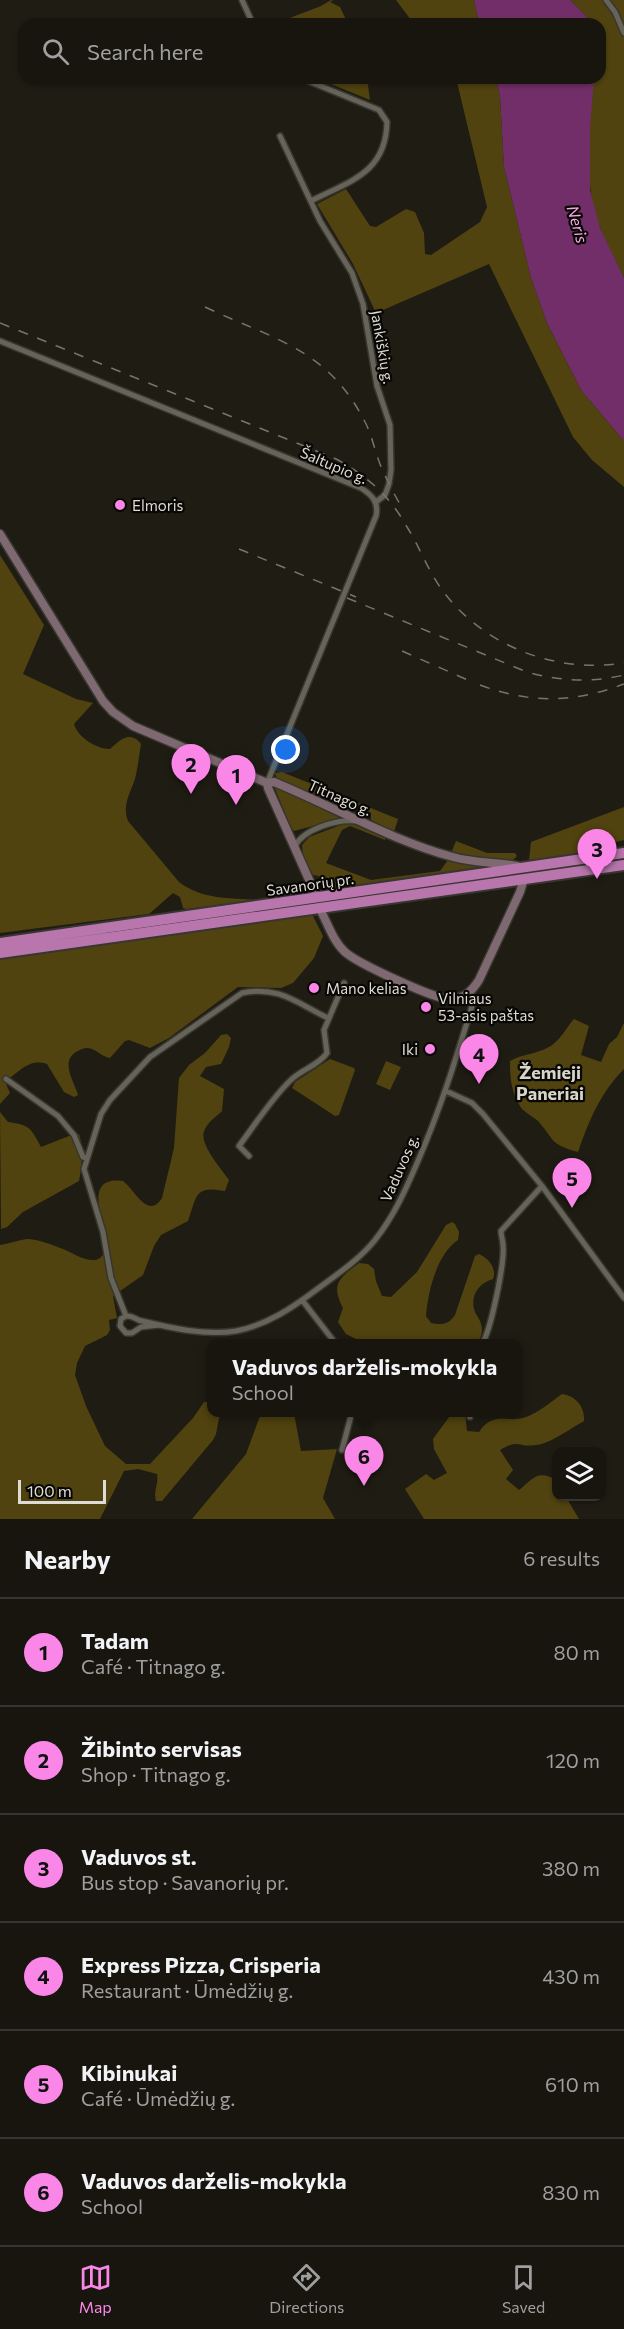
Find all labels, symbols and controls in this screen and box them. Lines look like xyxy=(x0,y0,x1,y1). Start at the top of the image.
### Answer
search box xyxy=(18,18,606,84)
icon: search xyxy=(39,35,72,68)
text: Search here xyxy=(87,38,203,65)
water label: Neris xyxy=(564,203,592,245)
street label: Jankiškių g. xyxy=(368,309,398,385)
street label: Šaltupio g. xyxy=(298,442,371,487)
place label: Elmoris xyxy=(132,496,184,514)
marker: Elmoris xyxy=(113,498,127,512)
your location xyxy=(271,735,300,764)
pin: 2 xyxy=(172,744,210,794)
pin: 1 xyxy=(216,756,256,805)
street label: Titnago g. xyxy=(305,775,375,819)
pin: 3 xyxy=(578,830,616,879)
street label: Savanorių pr. xyxy=(265,869,355,899)
place label: Mano kelias xyxy=(326,979,407,997)
marker: Mano kelias xyxy=(307,981,321,995)
place label: Vilniaus 53-asis paštas xyxy=(438,989,534,1024)
marker: Vilniaus 53-asis paštas xyxy=(419,1000,433,1014)
pin: 4 xyxy=(460,1034,498,1084)
place label: Iki xyxy=(402,1040,418,1058)
marker: Iki xyxy=(423,1042,437,1056)
district label: Žemieji Paneriai xyxy=(516,1061,584,1104)
street label: Vaduvos g. xyxy=(376,1131,422,1205)
pin: 5 xyxy=(552,1158,592,1208)
popup xyxy=(207,1339,522,1417)
text: Vaduvos darželis-mokykla xyxy=(232,1353,497,1380)
text: School xyxy=(232,1380,294,1404)
pin: 6 xyxy=(344,1436,384,1486)
map controls xyxy=(552,1447,606,1501)
button: layers xyxy=(552,1447,606,1501)
scale bar xyxy=(18,1477,106,1504)
text: 100 m xyxy=(27,1481,72,1500)
text: Nearby xyxy=(24,1543,111,1574)
text: 6 results xyxy=(523,1546,600,1570)
text: Tadam xyxy=(81,1627,149,1654)
text: 1 xyxy=(39,1640,48,1664)
text: 80 m xyxy=(554,1640,600,1664)
text: Café · Titnago g. xyxy=(81,1654,226,1678)
text: Žibinto servisas xyxy=(81,1735,242,1762)
text: 2 xyxy=(38,1748,49,1772)
text: 120 m xyxy=(546,1748,600,1772)
text: Shop · Titnago g. xyxy=(81,1762,230,1786)
text: Vaduvos st. xyxy=(81,1843,197,1870)
text: 3 xyxy=(38,1856,49,1880)
text: 380 m xyxy=(542,1856,600,1880)
text: Bus stop · Savanorių pr. xyxy=(81,1870,289,1894)
text: Express Pizza, Crisperia xyxy=(81,1951,321,1978)
text: 4 xyxy=(37,1964,50,1988)
text: 430 m xyxy=(542,1964,600,1988)
text: Restaurant · Ūmėdžių g. xyxy=(81,1978,293,2002)
text: Kibinukai xyxy=(81,2059,177,2086)
text: 5 xyxy=(38,2072,49,2096)
text: 610 m xyxy=(545,2072,600,2096)
text: Café · Ūmėdžių g. xyxy=(81,2086,235,2110)
text: Vaduvos darželis-mokykla xyxy=(81,2167,347,2194)
text: 6 xyxy=(37,2180,50,2204)
text: 830 m xyxy=(542,2180,600,2204)
text: School xyxy=(81,2194,143,2218)
tab: Map xyxy=(79,2261,112,2316)
tab: Directions xyxy=(269,2261,344,2316)
tab: Saved xyxy=(502,2261,545,2316)

